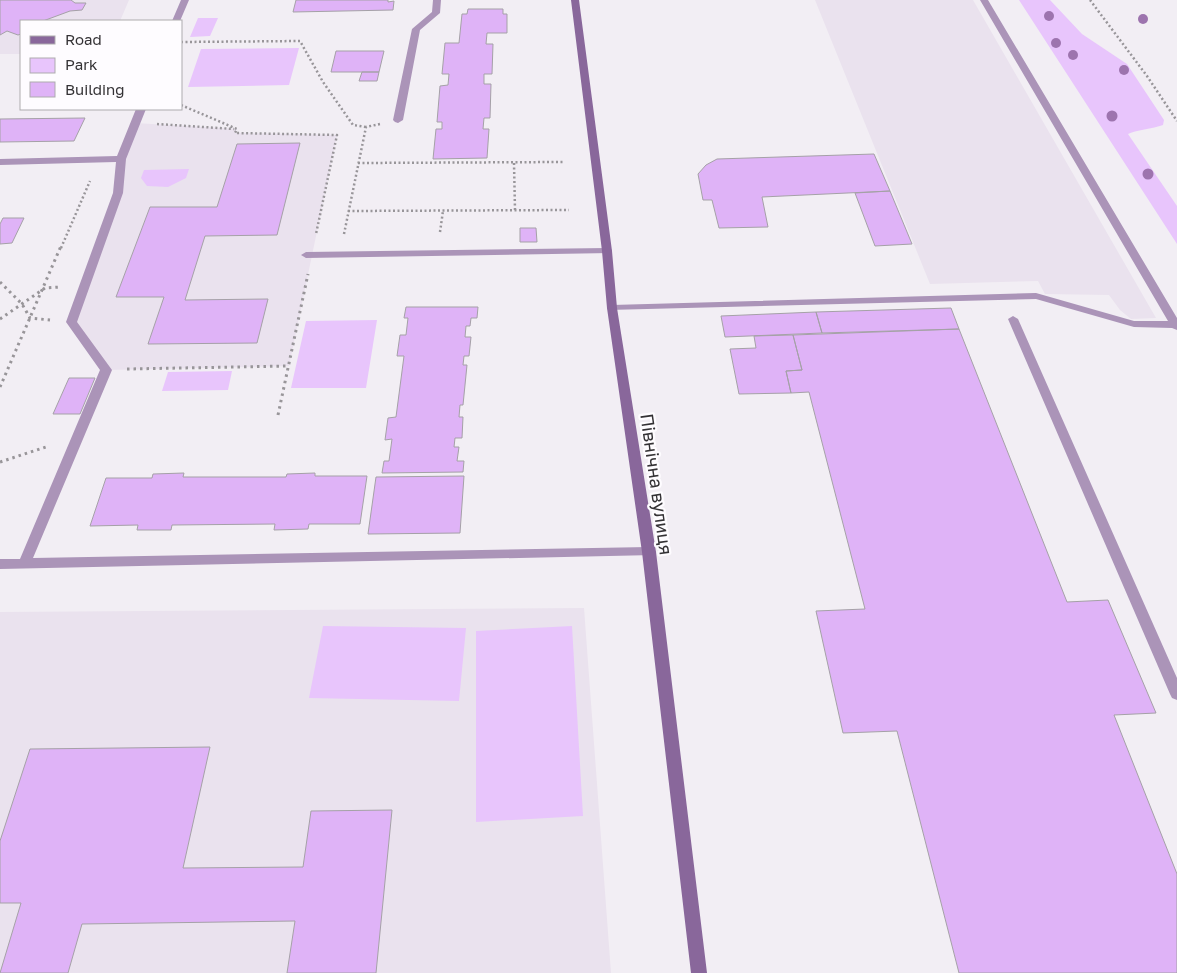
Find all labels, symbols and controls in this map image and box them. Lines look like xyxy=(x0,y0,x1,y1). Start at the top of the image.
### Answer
legend xyxy=(20,20,182,110)
text: Road xyxy=(65,30,102,48)
text: Park xyxy=(65,55,98,73)
text: Building xyxy=(65,80,125,98)
street label: Північна вулиця xyxy=(636,412,678,556)

